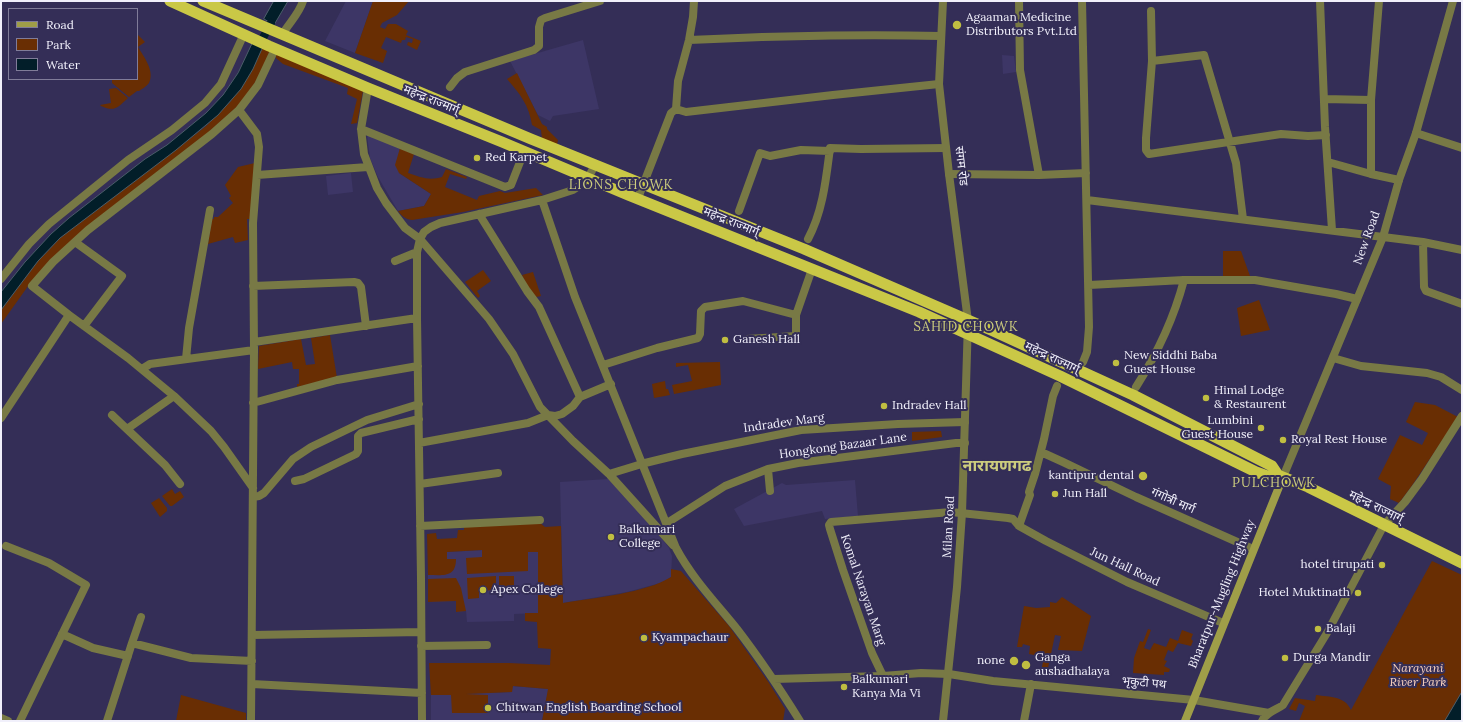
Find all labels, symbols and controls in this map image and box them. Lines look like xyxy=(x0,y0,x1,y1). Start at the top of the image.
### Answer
legend xyxy=(8,8,138,80)
place label: Agaaman Medicine Distributors Pvt.Ltd xyxy=(966,11,1077,39)
text: Road xyxy=(46,17,74,32)
marker: Agaaman Medicine Distributors Pvt.Ltd xyxy=(951,19,963,31)
text: Park xyxy=(46,37,71,52)
text: Water xyxy=(46,57,80,72)
street label: महेन्द्र राज्मार्ग् xyxy=(401,82,461,118)
street label: संगम रोड xyxy=(951,145,971,187)
place label: Red Karpet xyxy=(485,151,547,165)
marker: Red Karpet xyxy=(472,153,482,163)
district label: LIONS CHOWK xyxy=(569,177,673,193)
street label: महेन्द्र राज्मार्ग् xyxy=(701,204,761,240)
street label: New Road xyxy=(1351,209,1383,267)
district label: SAHID CHOWK xyxy=(913,319,1019,335)
place label: Ganesh Hall xyxy=(733,333,800,347)
marker: Ganesh Hall xyxy=(720,335,730,345)
street label: महेन्द्र राज्मार्ग् xyxy=(1022,339,1082,377)
place label: New Siddhi Baba Guest House xyxy=(1124,349,1217,377)
marker: New Siddhi Baba Guest House xyxy=(1111,358,1121,368)
place label: Himal Lodge & Restaurent xyxy=(1214,384,1286,412)
marker: Himal Lodge & Restaurent xyxy=(1201,393,1211,403)
place label: Indradev Hall xyxy=(892,399,967,413)
marker: Indradev Hall xyxy=(879,401,889,411)
street label: Indradev Marg xyxy=(743,410,825,436)
place label: Lumbini Guest House xyxy=(1182,414,1253,442)
marker: Lumbini Guest House xyxy=(1256,423,1266,433)
street label: Hongkong Bazaar Lane xyxy=(778,430,908,462)
place label: Royal Rest House xyxy=(1291,433,1387,447)
marker: Royal Rest House xyxy=(1278,435,1288,445)
district label: नारायणगढ xyxy=(963,456,1031,476)
place label: kantipur dental xyxy=(1049,469,1134,483)
marker: kantipur dental xyxy=(1137,470,1149,482)
district label: PULCHOWK xyxy=(1232,475,1316,491)
street label: गंगोत्री मार्ग xyxy=(1149,485,1197,517)
place label: Jun Hall xyxy=(1063,487,1107,501)
street label: महेन्द्र राज्मार्ग् xyxy=(1346,488,1406,526)
marker: Jun Hall xyxy=(1050,489,1060,499)
street label: Milan Road xyxy=(940,496,958,558)
street label: Bharatpur-Mugling Highway xyxy=(1186,518,1258,670)
place label: Balkumari College xyxy=(619,523,675,551)
marker: Balkumari College xyxy=(606,532,616,542)
street label: Komal Narayan Marg xyxy=(837,532,889,648)
street label: Jun Hall Road xyxy=(1088,545,1162,589)
place label: hotel tirupati xyxy=(1301,558,1374,572)
marker: hotel tirupati xyxy=(1377,560,1387,570)
place label: Apex College xyxy=(491,583,563,597)
marker: Apex College xyxy=(478,585,488,595)
place label: Hotel Muktinath xyxy=(1258,586,1350,600)
marker: Hotel Muktinath xyxy=(1353,588,1363,598)
place label: Balaji xyxy=(1326,622,1356,636)
marker: Balaji xyxy=(1313,624,1323,634)
place label: Kyampachaur xyxy=(652,631,729,645)
marker: Kyampachaur xyxy=(639,633,649,643)
place label: Ganga aushadhalaya xyxy=(1035,651,1110,679)
place label: Durga Mandir xyxy=(1293,651,1370,665)
marker: Durga Mandir xyxy=(1280,653,1290,663)
place label: none xyxy=(977,654,1005,668)
marker: none xyxy=(1008,655,1020,667)
marker: Ganga aushadhalaya xyxy=(1020,659,1032,671)
park label: Narayani River Park xyxy=(1389,662,1447,690)
place label: Balkumari Kanya Ma Vi xyxy=(852,673,921,701)
street label: भृकुटी पथ xyxy=(1121,674,1167,692)
marker: Balkumari Kanya Ma Vi xyxy=(839,682,849,692)
place label: Chitwan English Boarding School xyxy=(496,701,681,715)
marker: Chitwan English Boarding School xyxy=(483,703,493,713)

